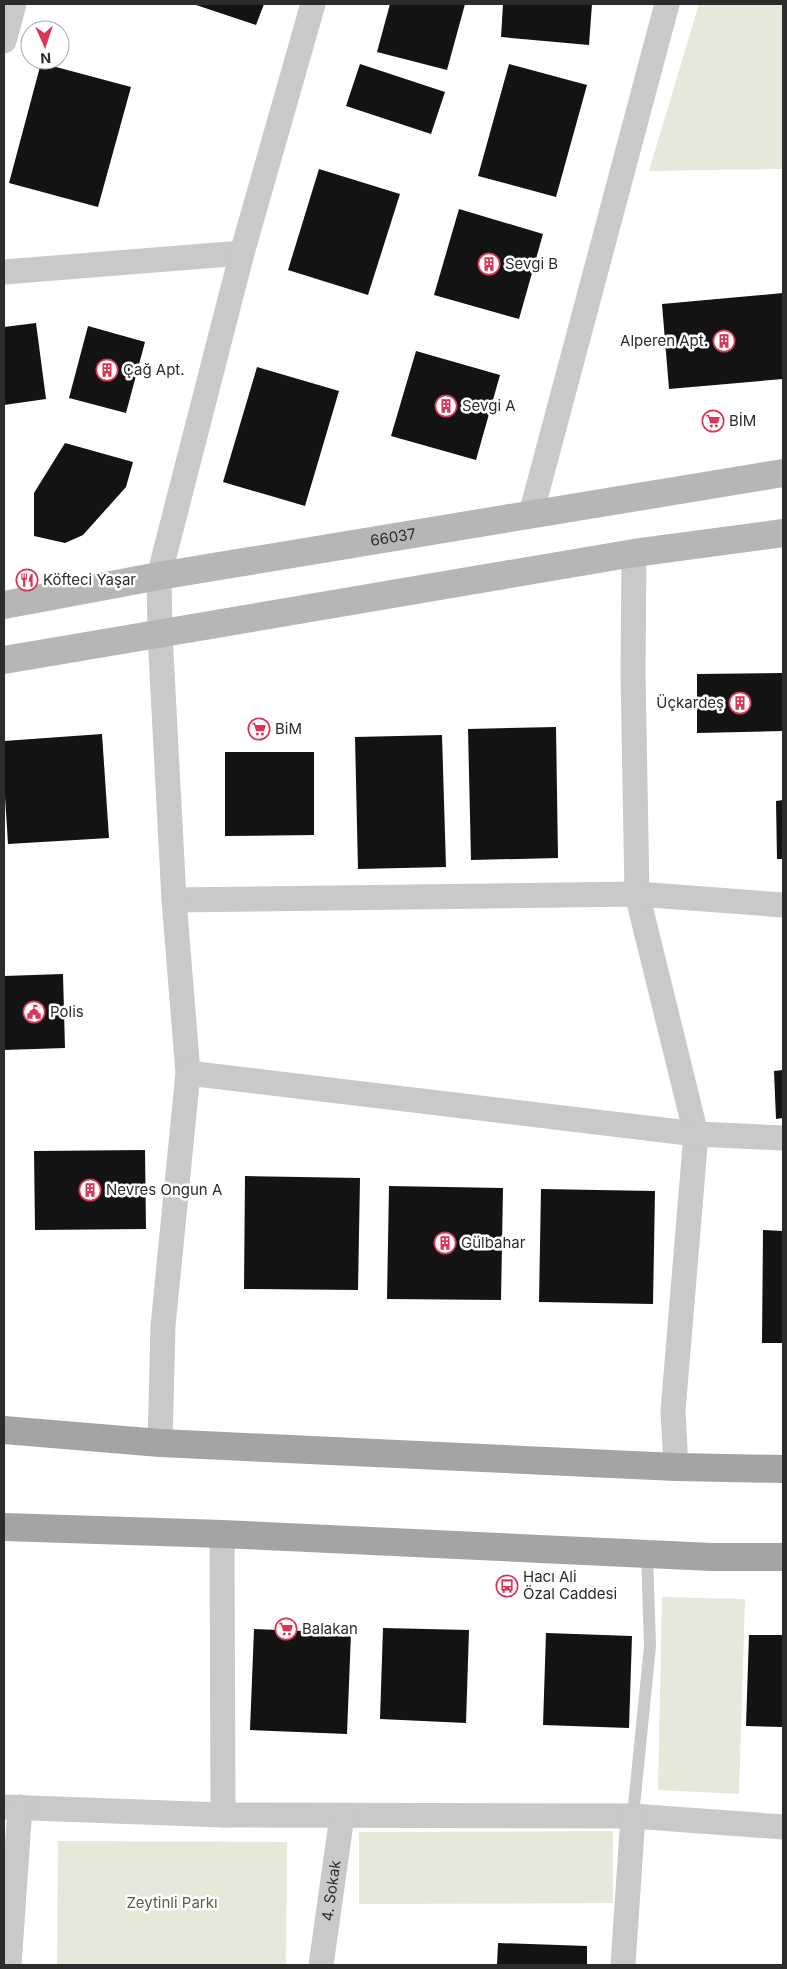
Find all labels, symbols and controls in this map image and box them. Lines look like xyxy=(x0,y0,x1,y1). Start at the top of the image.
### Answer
north arrow xyxy=(20,20,70,70)
text: N xyxy=(40,50,51,67)
building icon: Sevgi B xyxy=(477,252,501,276)
place label: Sevgi B xyxy=(505,254,558,273)
building icon: Alperen Apt. xyxy=(712,329,736,353)
place label: Alperen Apt. xyxy=(620,331,708,350)
building icon: Çağ Apt. xyxy=(95,358,119,382)
place label: Çağ Apt. xyxy=(123,360,185,379)
building icon: Sevgi A xyxy=(434,394,458,418)
place label: Sevgi A xyxy=(462,396,516,415)
supermarket icon: BİM xyxy=(701,409,725,433)
place label: BİM xyxy=(729,411,756,430)
street label: 66037 xyxy=(369,524,417,550)
restaurant icon: Köfteci Yaşar xyxy=(15,568,39,592)
place label: Köfteci Yaşar xyxy=(43,570,136,589)
building icon: Üçkardeş xyxy=(728,691,752,715)
place label: Üçkardeş xyxy=(656,693,724,712)
supermarket icon: BiM xyxy=(247,717,271,741)
place label: BiM xyxy=(275,719,302,738)
public building icon: Polis xyxy=(22,1000,46,1024)
place label: Polis xyxy=(50,1002,84,1021)
building icon: Nevres Ongun A xyxy=(78,1178,102,1202)
place label: Nevres Ongun A xyxy=(106,1180,222,1199)
building icon: Gülbahar xyxy=(433,1231,457,1255)
place label: Gülbahar xyxy=(461,1233,526,1252)
place label: Hacı Ali Özal Caddesi xyxy=(523,1567,617,1603)
bus stop icon: Hacı Ali Özal Caddesi xyxy=(495,1574,519,1598)
supermarket icon: Balakan xyxy=(274,1617,298,1641)
place label: Balakan xyxy=(302,1619,358,1638)
street label: 4. Sokak xyxy=(317,1858,345,1922)
park label: Zeytinli Parkı xyxy=(126,1893,218,1912)

